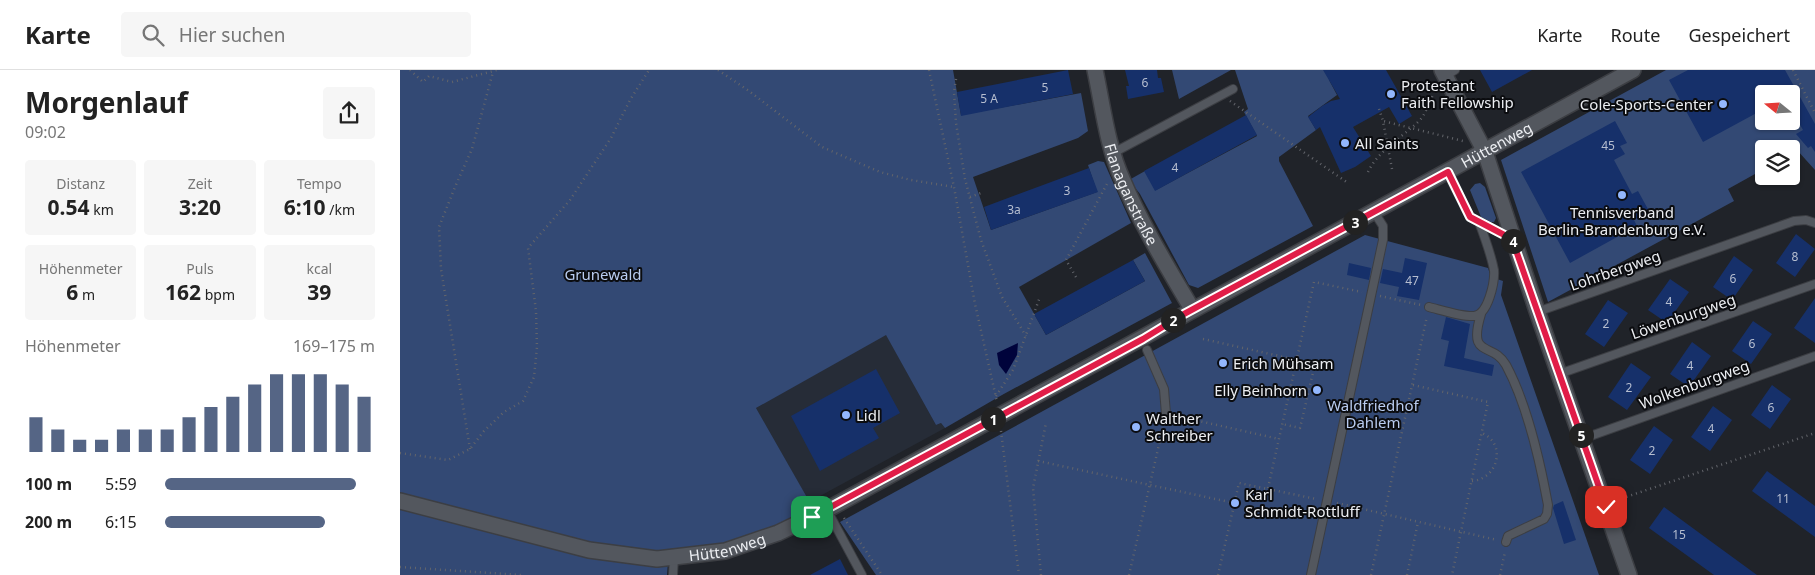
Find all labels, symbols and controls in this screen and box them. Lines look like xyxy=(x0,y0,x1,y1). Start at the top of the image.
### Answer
search box xyxy=(121,12,471,57)
text: Karte xyxy=(25,18,91,51)
icon: search xyxy=(139,21,167,49)
text: Hier suchen xyxy=(179,22,285,48)
text: Karte xyxy=(1537,23,1583,47)
text: Route xyxy=(1611,23,1660,47)
text: Gespeichert xyxy=(1688,23,1790,47)
house number: 6 xyxy=(1142,74,1149,91)
place label: Protestant Faith Fellowship xyxy=(1401,75,1514,112)
house number: 5 xyxy=(1042,79,1049,96)
text: Morgenlauf xyxy=(25,83,188,121)
north arrow xyxy=(1755,85,1800,130)
map controls xyxy=(1755,85,1800,185)
button: share xyxy=(323,87,375,139)
marker: Protestant Faith Fellowship xyxy=(1385,88,1397,100)
house number: 5 A xyxy=(980,90,998,107)
place label: Cole-Sports-Center xyxy=(1580,94,1713,114)
marker: Cole-Sports-Center xyxy=(1717,98,1729,110)
street label: Hüttenweg xyxy=(1457,117,1536,172)
text: 09:02 xyxy=(25,121,66,143)
place label: All Saints xyxy=(1355,133,1419,153)
marker: All Saints xyxy=(1339,137,1351,149)
house number: 45 xyxy=(1601,137,1615,154)
button: layers xyxy=(1755,140,1800,185)
street label: Flanaganstraße xyxy=(1100,141,1163,249)
house number: 4 xyxy=(1172,159,1179,176)
text: Distanz xyxy=(56,174,105,193)
text: Zeit xyxy=(188,174,212,193)
text: Tempo xyxy=(297,174,342,193)
house number: 3 xyxy=(1064,182,1071,199)
marker: Tennisverband Berlin-Brandenburg e.V. xyxy=(1616,189,1628,201)
text: 0.54 xyxy=(48,193,90,221)
text: 3:20 xyxy=(179,193,221,221)
text: 6:10 xyxy=(284,193,326,221)
text: km xyxy=(90,200,114,219)
text: /km xyxy=(326,200,355,219)
house number: 3a xyxy=(1007,201,1021,218)
place label: Tennisverband Berlin-Brandenburg e.V. xyxy=(1538,202,1706,239)
pin: 3 xyxy=(1342,210,1368,234)
text: 3 xyxy=(1351,213,1360,232)
pin: 4 xyxy=(1500,228,1526,254)
text: 4 xyxy=(1509,232,1518,251)
street label: Lohrbergweg xyxy=(1567,245,1663,295)
house number: 8 xyxy=(1792,248,1799,265)
text: Höhenmeter xyxy=(39,259,123,278)
text: Puls xyxy=(186,259,214,278)
text: kcal xyxy=(306,259,332,278)
park label: Grunewald xyxy=(564,264,642,284)
house number: 6 xyxy=(1730,270,1737,287)
house number: 47 xyxy=(1405,272,1419,289)
text: 6 xyxy=(66,278,78,306)
text: 162 xyxy=(165,278,201,306)
text: 39 xyxy=(307,278,331,306)
text: m xyxy=(78,285,95,304)
text: bpm xyxy=(201,285,235,304)
street label: Löwenburgweg xyxy=(1628,289,1738,343)
house number: 4 xyxy=(1666,293,1673,310)
pin: 2 xyxy=(1160,308,1186,332)
text: 2 xyxy=(1169,311,1178,330)
house number: 2 xyxy=(1603,315,1610,332)
text: Höhenmeter xyxy=(25,335,121,357)
text: 169–175 m xyxy=(293,335,375,357)
house number: 6 xyxy=(1749,335,1756,352)
place label: Erich Mühsam xyxy=(1233,353,1334,373)
street label: Wolkenburgweg xyxy=(1636,355,1752,413)
marker: Erich Mühsam xyxy=(1217,357,1229,369)
house number: 4 xyxy=(1687,357,1694,374)
house number: 2 xyxy=(1626,379,1633,396)
place label: Elly Beinhorn xyxy=(1214,380,1307,400)
marker: Elly Beinhorn xyxy=(1311,384,1323,396)
park label: Waldfriedhof Dahlem xyxy=(1327,395,1420,432)
house number: 6 xyxy=(1768,399,1775,416)
place label: Lidl xyxy=(856,405,881,425)
pin: 1 xyxy=(980,406,1006,432)
place label: Walther Schreiber xyxy=(1146,408,1213,445)
marker: Lidl xyxy=(840,409,852,421)
text: 1 xyxy=(989,410,998,429)
house number: 4 xyxy=(1708,420,1715,437)
marker: Walther Schreiber xyxy=(1130,421,1142,433)
pin: 5 xyxy=(1568,422,1594,448)
text: 5 xyxy=(1577,426,1586,445)
house number: 2 xyxy=(1649,442,1656,459)
text: 100 m xyxy=(25,473,72,495)
text: 5:59 xyxy=(105,473,137,495)
place label: Karl Schmidt-Rottluff xyxy=(1245,484,1360,521)
pin xyxy=(1585,486,1627,528)
house number: 11 xyxy=(1776,490,1790,507)
icon: check xyxy=(1592,493,1620,521)
pin xyxy=(791,496,833,538)
marker: Karl Schmidt-Rottluff xyxy=(1229,497,1241,509)
icon: arrive xyxy=(798,503,826,531)
text: 200 m xyxy=(25,511,72,533)
text: 6:15 xyxy=(105,511,137,533)
house number: 15 xyxy=(1672,526,1686,543)
street label: Hüttenweg xyxy=(688,528,768,565)

